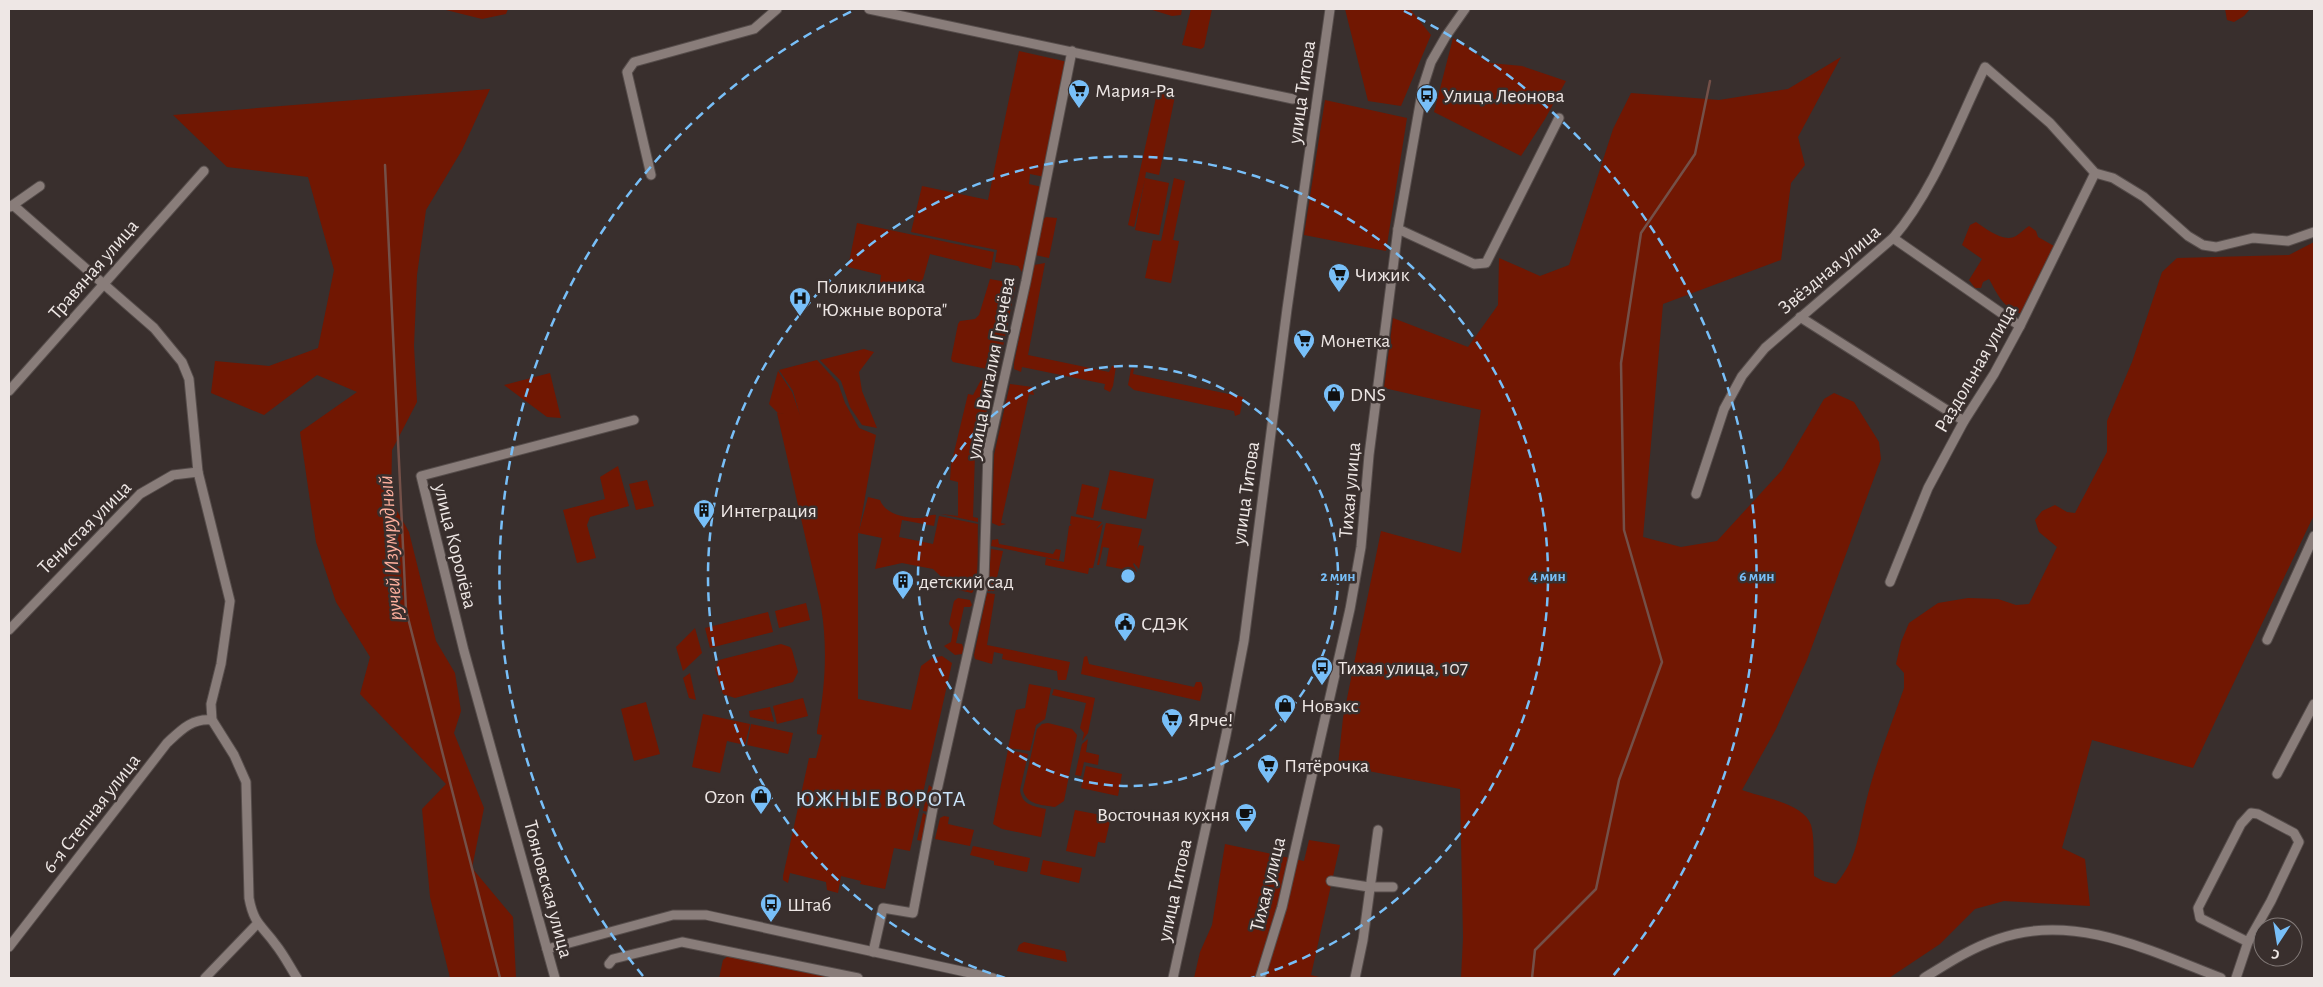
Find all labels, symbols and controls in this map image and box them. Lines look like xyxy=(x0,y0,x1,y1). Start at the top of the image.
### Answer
street label: улица Титова xyxy=(1285,39,1319,146)
supermarket icon: Мария-Ра xyxy=(1067,78,1091,109)
place label: Мария-Ра xyxy=(1095,81,1175,101)
bus stop icon: Улица Леонова xyxy=(1415,83,1439,114)
place label: Улица Леонова xyxy=(1443,86,1565,106)
street label: Травяная улица xyxy=(45,216,142,323)
street label: Звёздная улица xyxy=(1775,221,1885,318)
supermarket icon: Чижик xyxy=(1327,262,1351,293)
place label: Чижик xyxy=(1355,265,1410,285)
street label: улица Виталия Грачёва xyxy=(963,275,1019,462)
place label: Поликлиника "Южные ворота" xyxy=(816,277,947,320)
hospital icon: Поликлиника "Южные ворота" xyxy=(788,286,812,317)
street label: Раздольная улица xyxy=(1931,301,2021,436)
supermarket icon: Монетка xyxy=(1292,328,1316,359)
place label: Монетка xyxy=(1320,331,1390,351)
shop icon: DNS xyxy=(1322,382,1346,413)
place label: DNS xyxy=(1350,385,1386,405)
street label: улица Титова xyxy=(1229,440,1263,547)
street label: Тихая улица xyxy=(1336,441,1364,539)
water label: ручей Изумрудный xyxy=(375,475,407,621)
street label: Тенистая улица xyxy=(34,477,135,578)
street label: улица Королёва xyxy=(430,481,480,611)
building icon: Интеграция xyxy=(692,498,716,529)
place label: Интеграция xyxy=(720,501,817,521)
centre of rings xyxy=(1119,567,1137,585)
building icon: детский сад xyxy=(891,569,915,600)
text: 2 мин xyxy=(1320,569,1356,584)
text: 4 мин xyxy=(1530,569,1566,584)
text: 6 мин xyxy=(1739,569,1775,584)
place label: детский сад xyxy=(919,572,1014,592)
public building icon: СДЭК xyxy=(1113,611,1137,642)
place label: СДЭК xyxy=(1141,614,1189,634)
bus stop icon: Тихая улица, 107 xyxy=(1310,655,1334,686)
place label: Тихая улица, 107 xyxy=(1338,658,1468,678)
shop icon: Новэкс xyxy=(1273,693,1297,724)
place label: Новэкс xyxy=(1301,696,1359,716)
supermarket icon: Ярче! xyxy=(1160,707,1184,738)
place label: Ярче! xyxy=(1188,710,1233,730)
street label: 6-я Степная улица xyxy=(39,750,144,877)
supermarket icon: Пятёрочка xyxy=(1256,753,1280,784)
place label: Пятёрочка xyxy=(1284,756,1369,776)
shop icon: Ozon xyxy=(749,784,773,815)
place label: Ozon xyxy=(704,787,745,807)
district label: ЮЖНЫЕ ВОРОТА xyxy=(795,788,967,810)
cafe icon: Восточная кухня xyxy=(1234,802,1258,833)
place label: Восточная кухня xyxy=(1097,805,1230,825)
street label: Тояновская улица xyxy=(520,818,576,960)
street label: Тихая улица xyxy=(1247,835,1289,933)
street label: улица Титова xyxy=(1154,837,1196,944)
bus stop icon: Штаб xyxy=(759,892,783,923)
place label: Штаб xyxy=(787,895,831,915)
north arrow xyxy=(2253,917,2303,967)
text: С xyxy=(2270,946,2281,961)

